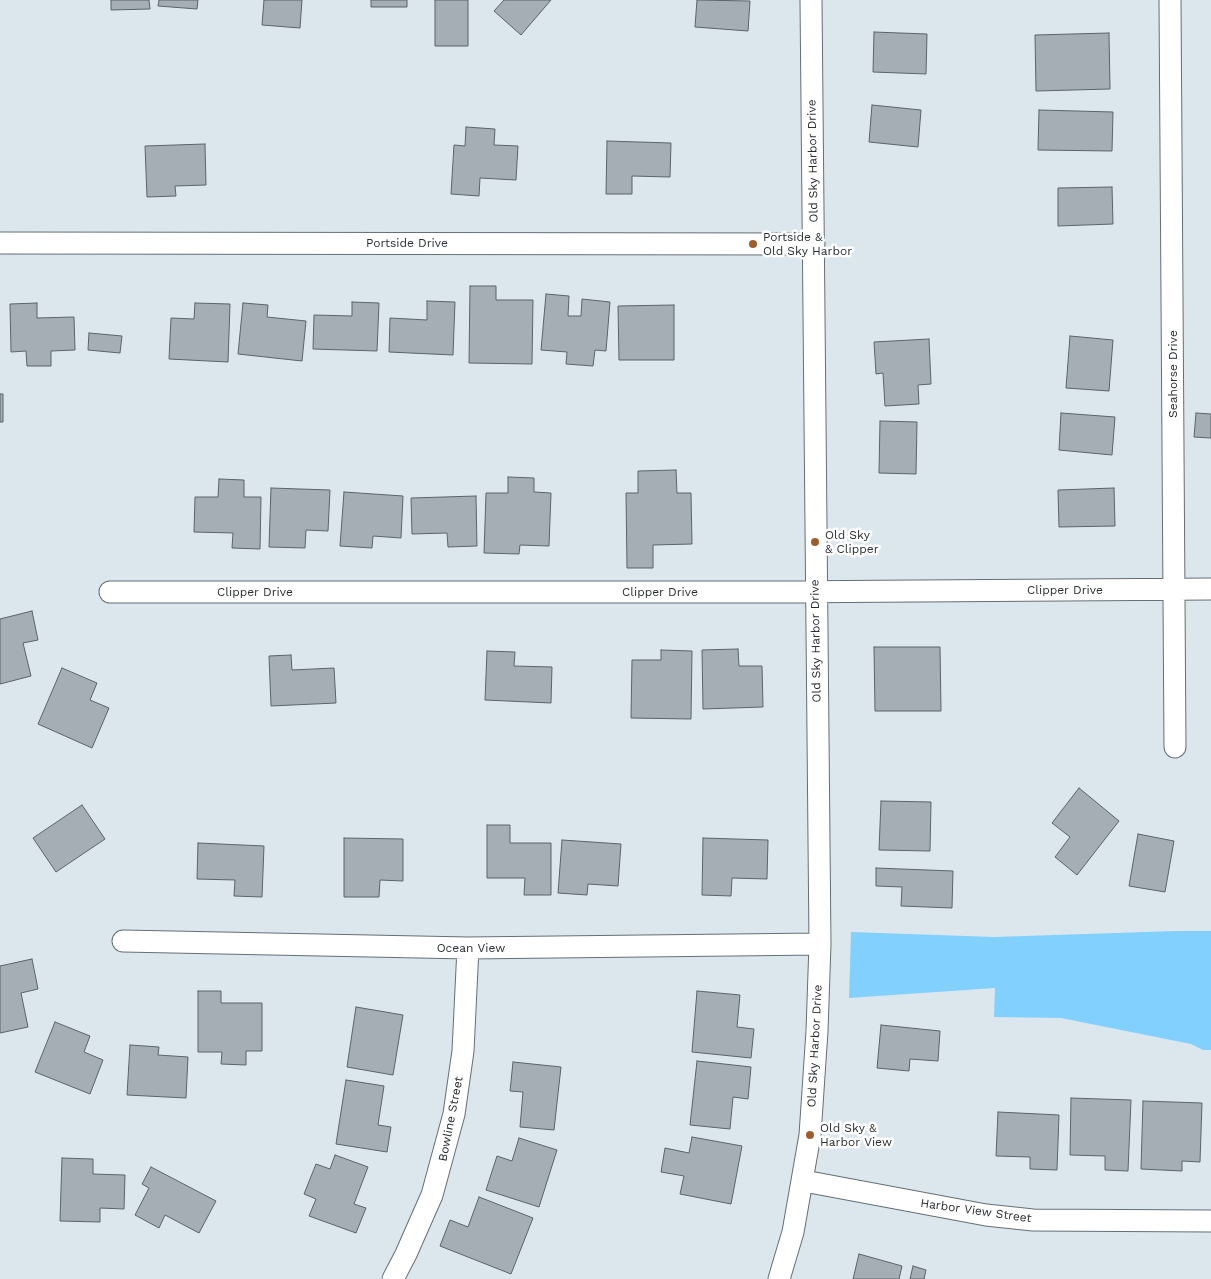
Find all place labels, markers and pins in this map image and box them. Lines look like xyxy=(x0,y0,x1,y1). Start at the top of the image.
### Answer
place label: Portside & Old Sky Harbor xyxy=(763,230,852,258)
marker: Portside & Old Sky Harbor xyxy=(747,238,759,250)
place label: Old Sky & Clipper xyxy=(825,528,879,556)
marker: Old Sky & Clipper xyxy=(809,536,821,548)
place label: Old Sky & Harbor View xyxy=(820,1121,892,1149)
marker: Old Sky & Harbor View xyxy=(804,1129,816,1141)

